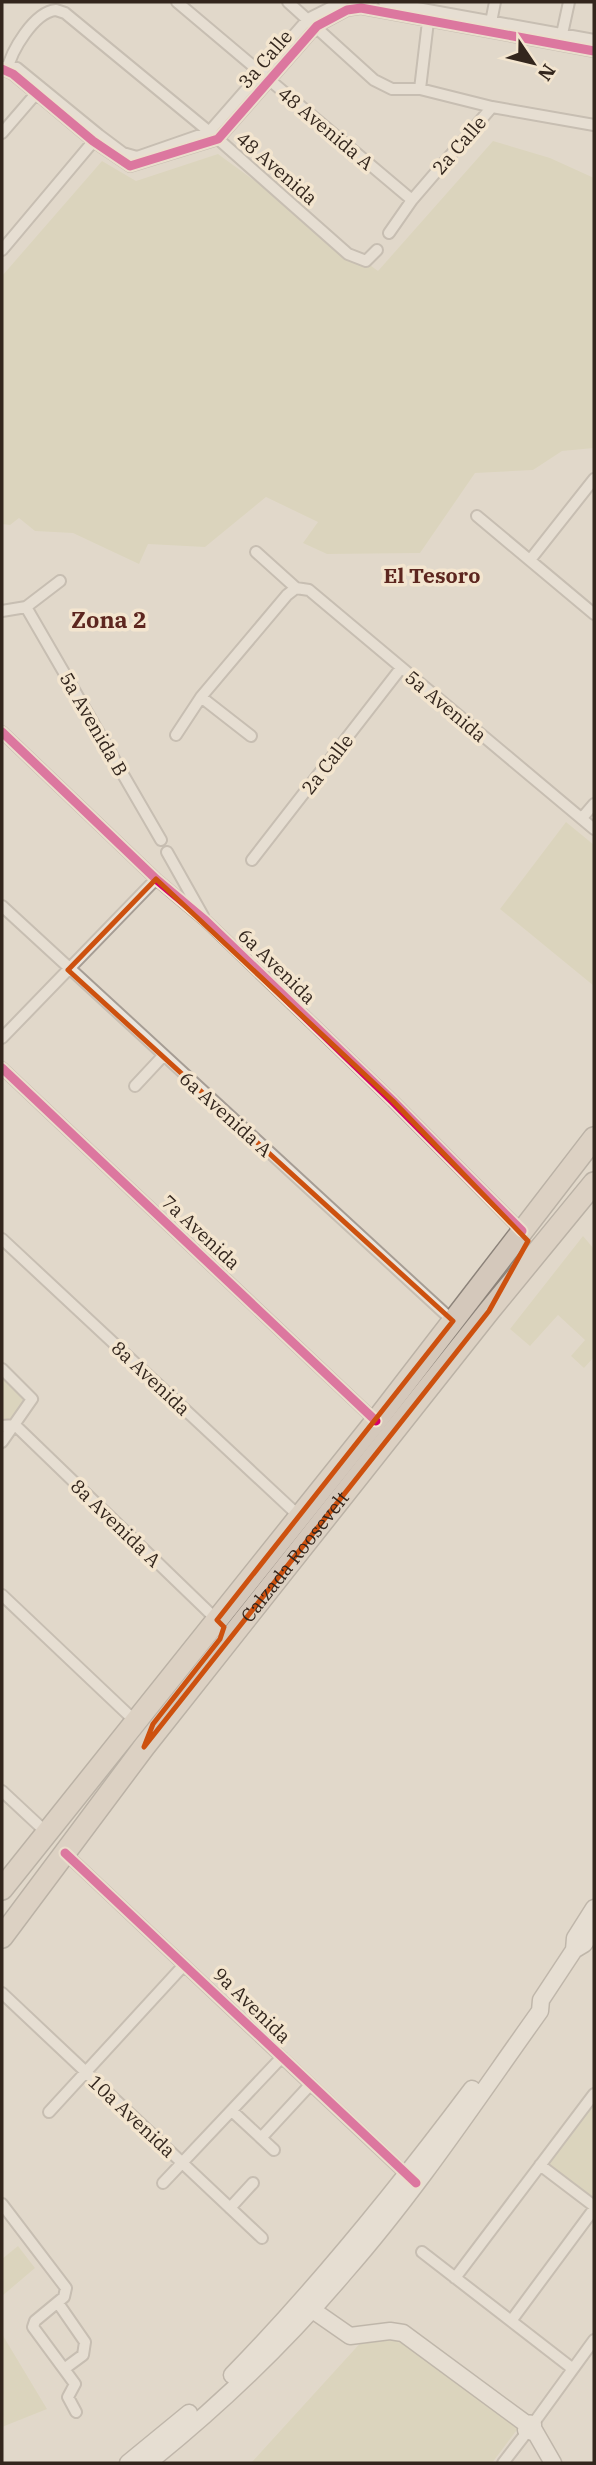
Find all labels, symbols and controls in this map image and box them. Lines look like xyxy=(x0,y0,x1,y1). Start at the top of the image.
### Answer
street label: 3a Calle xyxy=(233,25,297,93)
north arrow xyxy=(498,28,568,98)
text: N xyxy=(533,60,561,86)
street label: 48 Avenida A xyxy=(274,82,378,174)
street label: 2a Calle xyxy=(427,111,491,179)
street label: 48 Avenida xyxy=(232,127,322,209)
district label: El Tesoro xyxy=(384,561,480,589)
district label: Zona 2 xyxy=(71,604,147,634)
street label: 5a Avenida xyxy=(400,665,492,747)
street label: 5a Avenida B xyxy=(55,668,133,780)
street label: 2a Calle xyxy=(296,729,358,799)
street label: 6a Avenida xyxy=(233,923,321,1009)
street label: 6a Avenida A xyxy=(175,1066,277,1162)
street label: 7a Avenida xyxy=(157,1189,245,1275)
street label: 8a Avenida xyxy=(107,1335,195,1421)
street label: 8a Avenida A xyxy=(66,1474,166,1572)
street label: Calzada Roosevelt xyxy=(235,1486,354,1627)
street label: 9a Avenida xyxy=(208,1962,296,2048)
street label: 10a Avenida xyxy=(83,2070,181,2162)

